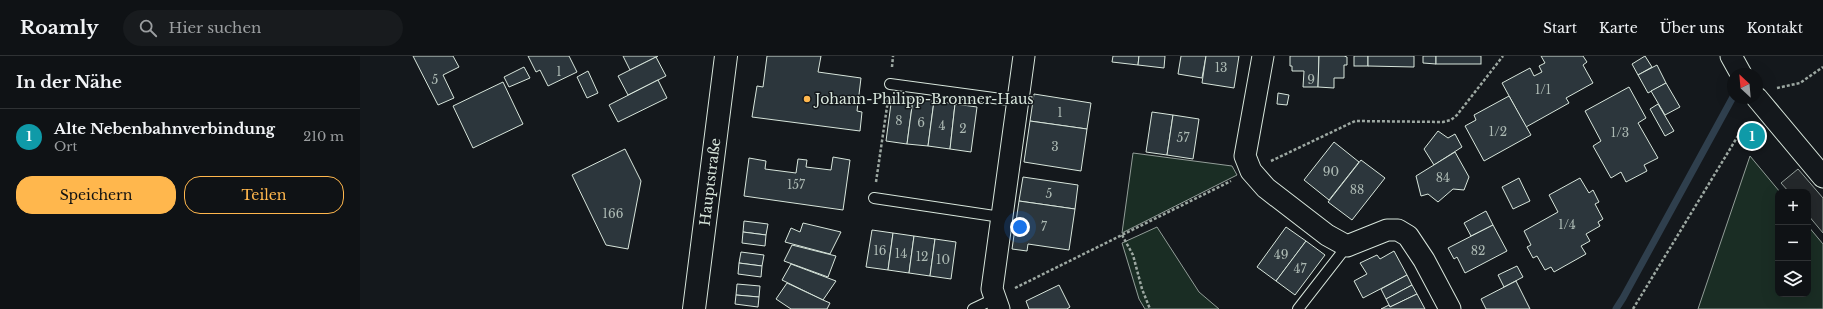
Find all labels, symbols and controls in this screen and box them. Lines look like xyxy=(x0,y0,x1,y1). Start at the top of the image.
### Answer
search box xyxy=(123,10,403,46)
text: Roamly xyxy=(20,16,99,39)
icon: search xyxy=(137,17,159,39)
text: Hier suchen xyxy=(169,18,261,37)
text: Start xyxy=(1543,19,1577,37)
text: Karte xyxy=(1599,19,1638,37)
text: Über uns xyxy=(1660,19,1725,37)
text: Kontakt xyxy=(1747,19,1803,37)
house number: 13 xyxy=(1215,60,1227,75)
house number: 1 xyxy=(556,64,562,79)
north arrow xyxy=(1727,68,1763,104)
text: In der Nähe xyxy=(16,72,122,93)
house number: 5 xyxy=(432,72,439,87)
house number: 9 xyxy=(1307,72,1315,87)
house number: 1/1 xyxy=(1535,82,1551,97)
place label: Johann-Philipp-Bronner-Haus xyxy=(813,90,1034,108)
marker: Johann-Philipp-Bronner-Haus xyxy=(802,94,812,104)
house number: 1 xyxy=(1057,105,1063,120)
house number: 8 xyxy=(895,113,903,128)
house number: 6 xyxy=(917,115,925,130)
house number: 4 xyxy=(938,118,946,133)
text: Alte Nebenbahnverbindung xyxy=(54,119,275,138)
house number: 2 xyxy=(959,121,967,136)
pin: 1 xyxy=(1739,121,1765,151)
house number: 1/2 xyxy=(1489,124,1507,139)
house number: 1/3 xyxy=(1611,125,1629,140)
text: 1 xyxy=(26,128,32,145)
text: 210 m xyxy=(303,128,344,145)
house number: 57 xyxy=(1177,130,1190,145)
street label: Hauptstraße xyxy=(696,137,724,227)
text: Ort xyxy=(54,138,77,155)
house number: 3 xyxy=(1051,139,1059,154)
house number: 90 xyxy=(1323,164,1339,179)
house number: 84 xyxy=(1436,170,1450,185)
button: Speichern xyxy=(16,176,176,214)
button: Teilen xyxy=(184,176,344,214)
house number: 157 xyxy=(787,177,806,192)
house number: 88 xyxy=(1350,182,1364,197)
house number: 5 xyxy=(1046,186,1053,201)
map controls xyxy=(1775,189,1811,297)
button: + xyxy=(1775,189,1811,225)
house number: 166 xyxy=(603,206,624,221)
your location xyxy=(1010,217,1030,237)
house number: 1/4 xyxy=(1558,217,1576,232)
house number: 7 xyxy=(1041,219,1048,234)
button: − xyxy=(1775,225,1811,261)
house number: 16 xyxy=(873,243,887,258)
house number: 82 xyxy=(1471,243,1485,258)
house number: 14 xyxy=(895,246,907,261)
house number: 49 xyxy=(1274,247,1288,262)
house number: 12 xyxy=(916,249,928,264)
house number: 10 xyxy=(936,252,950,267)
house number: 47 xyxy=(1293,261,1307,276)
button: layers xyxy=(1775,261,1811,297)

